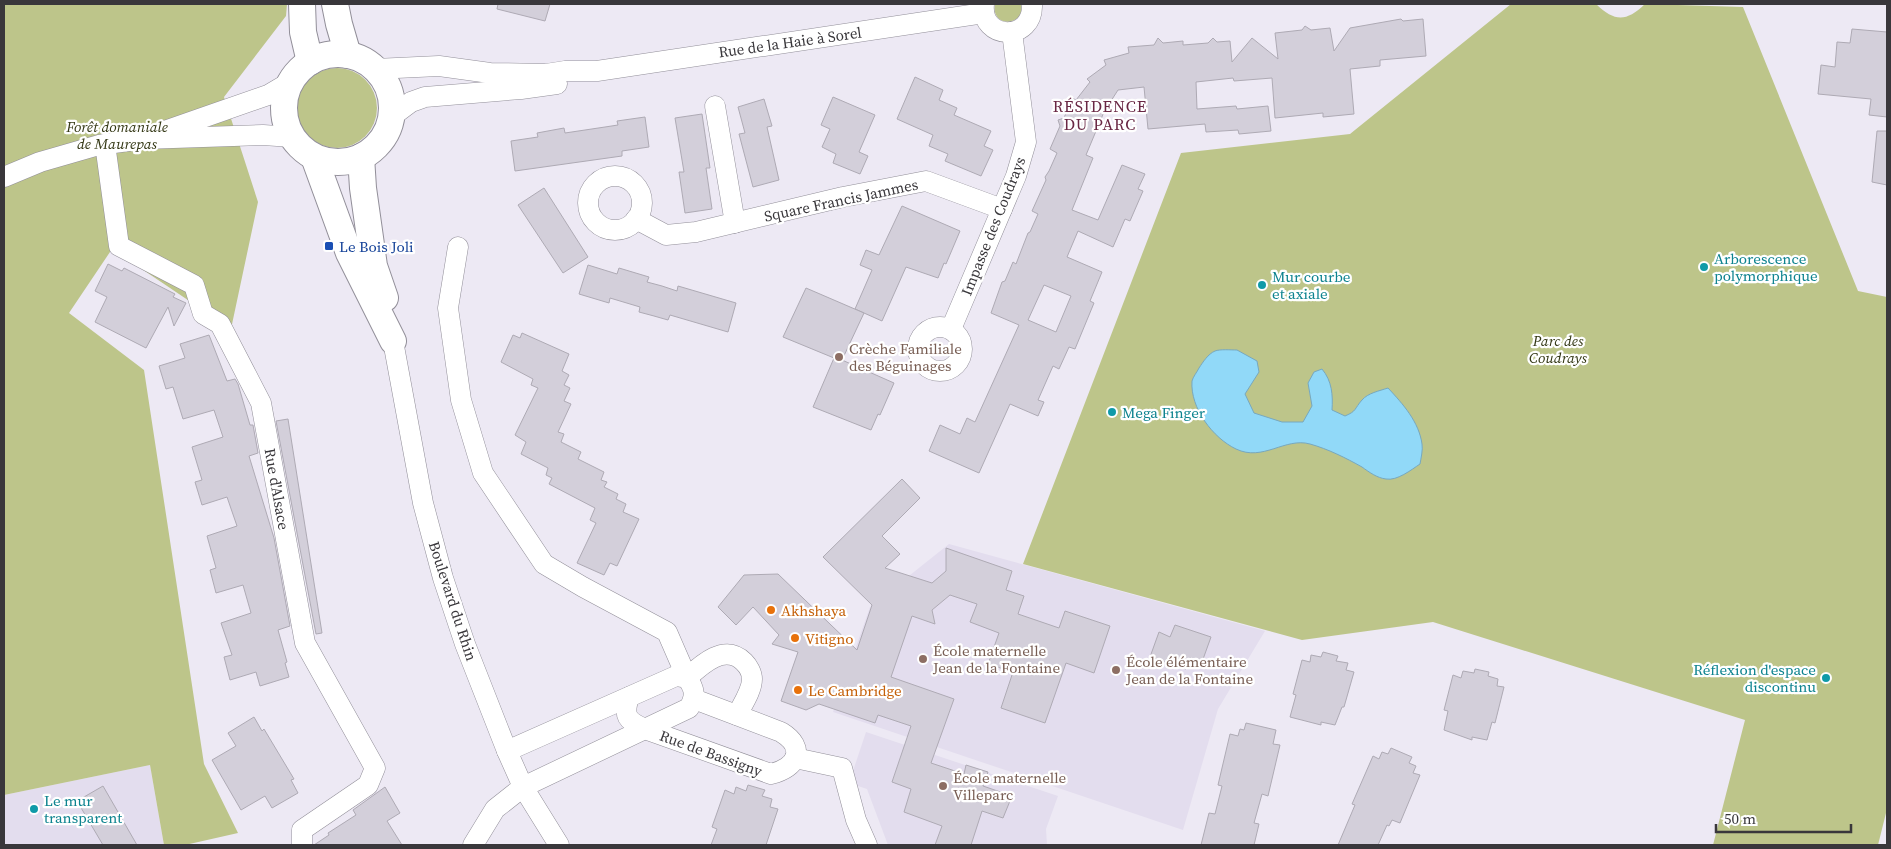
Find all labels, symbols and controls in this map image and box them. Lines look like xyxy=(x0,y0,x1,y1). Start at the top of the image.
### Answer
street label: Rue de la Haie à Sorel xyxy=(717,21,863,62)
district label: RÉSIDENCE DU PARC xyxy=(1053,95,1147,135)
park label: Forêt domaniale de Maurepas xyxy=(65,116,168,154)
street label: Impasse des Coudrays xyxy=(956,153,1030,299)
street label: Square Francis Jammes xyxy=(762,173,920,227)
place label: Le Bois Joli xyxy=(339,236,414,257)
marker: Le Bois Joli xyxy=(323,240,335,252)
place label: Arborescence polymorphique xyxy=(1714,248,1818,286)
marker: Arborescence polymorphique xyxy=(1698,261,1710,273)
place label: Mur courbe et axiale xyxy=(1272,266,1351,304)
marker: Mur courbe et axiale xyxy=(1256,279,1268,291)
park label: Parc des Coudrays xyxy=(1529,330,1588,368)
place label: Crèche Familiale des Béguinages xyxy=(849,338,962,376)
marker: Crèche Familiale des Béguinages xyxy=(833,351,845,363)
place label: Mega Finger xyxy=(1122,402,1206,423)
marker: Mega Finger xyxy=(1106,406,1118,418)
street label: Rue d'Alsace xyxy=(259,447,295,532)
street label: Boulevard du Rhin xyxy=(424,539,482,663)
place label: Akhshaya xyxy=(781,600,846,621)
marker: Akhshaya xyxy=(765,604,777,616)
place label: Vitigno xyxy=(805,628,854,649)
marker: Vitigno xyxy=(789,632,801,644)
place label: École maternelle Jean de la Fontaine xyxy=(932,640,1060,678)
place label: École élémentaire Jean de la Fontaine xyxy=(1125,651,1253,689)
marker: École maternelle Jean de la Fontaine xyxy=(917,653,929,665)
place label: Réflexion d'espace discontinu xyxy=(1693,659,1816,697)
marker: École élémentaire Jean de la Fontaine xyxy=(1110,664,1122,676)
marker: Réflexion d'espace discontinu xyxy=(1820,672,1832,684)
place label: Le Cambridge xyxy=(808,680,902,701)
marker: Le Cambridge xyxy=(792,684,804,696)
street label: Rue de Bassigny xyxy=(657,725,765,781)
place label: École maternelle Villeparc xyxy=(953,767,1067,805)
marker: École maternelle Villeparc xyxy=(937,780,949,792)
place label: Le mur transparent xyxy=(44,790,122,828)
scale bar xyxy=(1716,802,1851,834)
marker: Le mur transparent xyxy=(28,803,40,815)
text: 50 m xyxy=(1724,808,1756,829)

